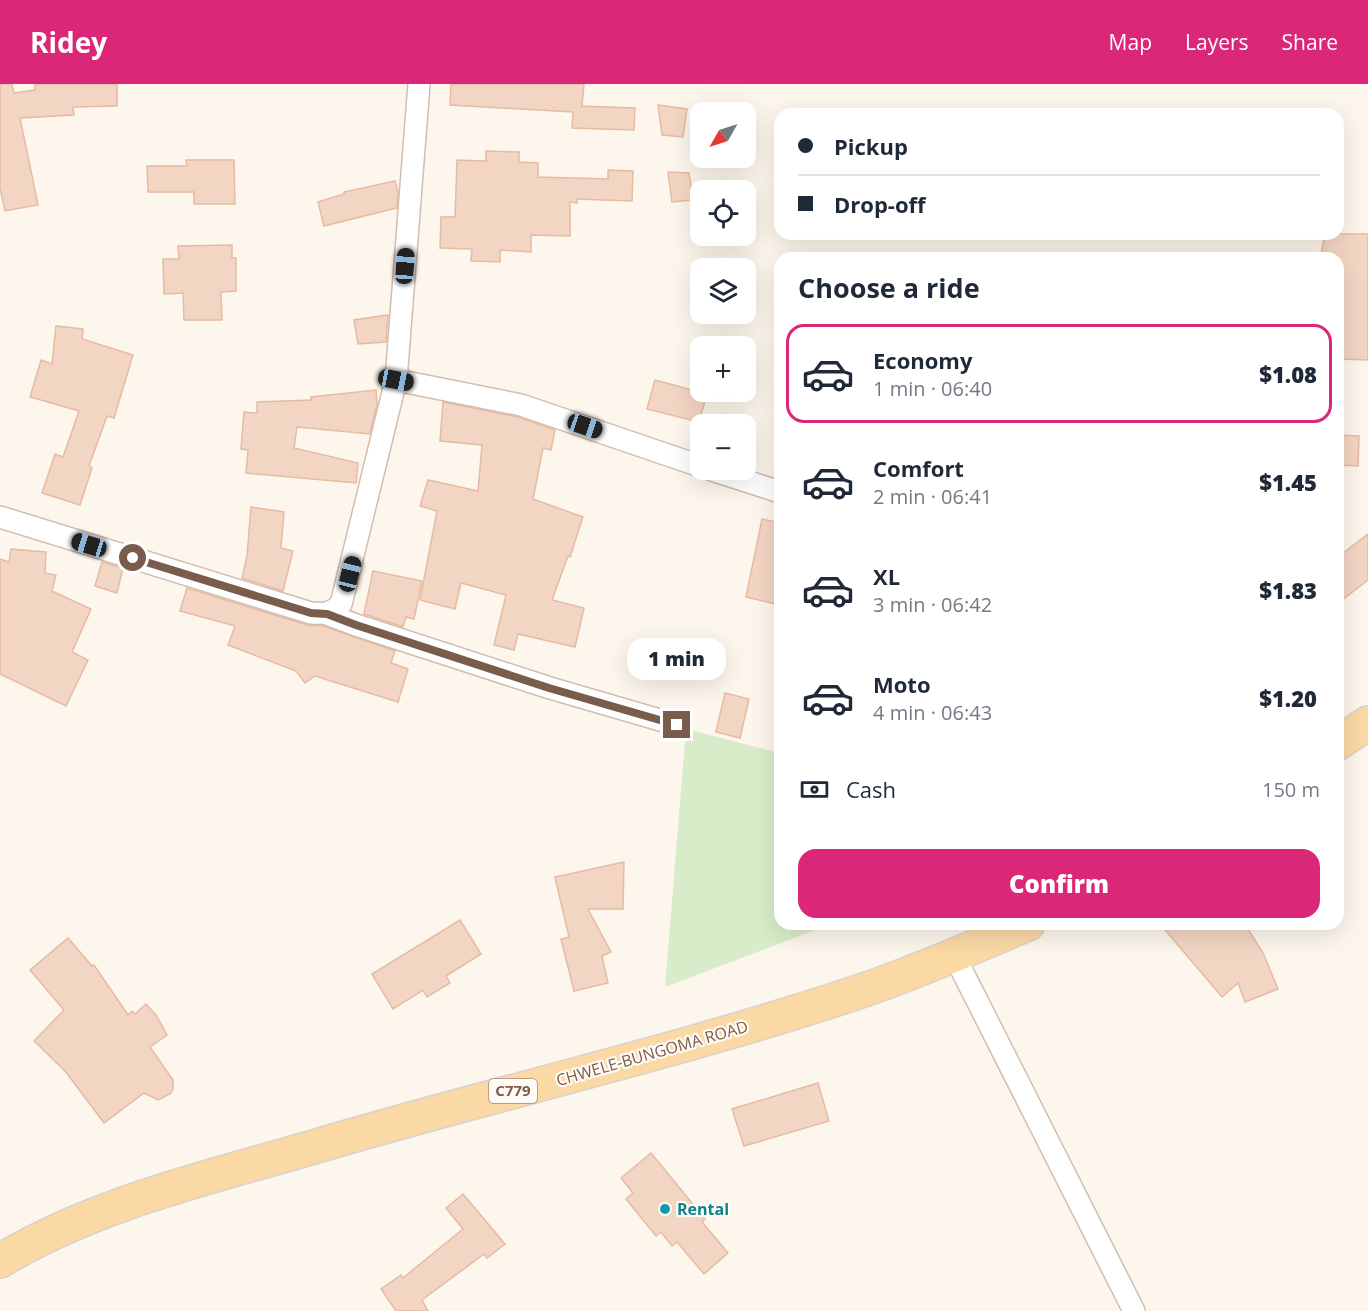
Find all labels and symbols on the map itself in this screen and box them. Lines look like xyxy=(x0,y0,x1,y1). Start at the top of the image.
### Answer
north arrow xyxy=(690,102,756,168)
car xyxy=(395,247,415,285)
car xyxy=(377,368,415,392)
car xyxy=(565,412,605,440)
car xyxy=(69,531,109,559)
route start xyxy=(119,544,146,571)
car xyxy=(337,554,363,594)
callout: 1 min xyxy=(628,638,726,680)
route end xyxy=(663,711,690,738)
street label: CHWELE-BUNGOMA ROAD xyxy=(553,1015,751,1091)
road number: C779 xyxy=(489,1079,537,1103)
place label: Rental xyxy=(677,1198,729,1220)
marker: Rental xyxy=(658,1202,672,1216)

